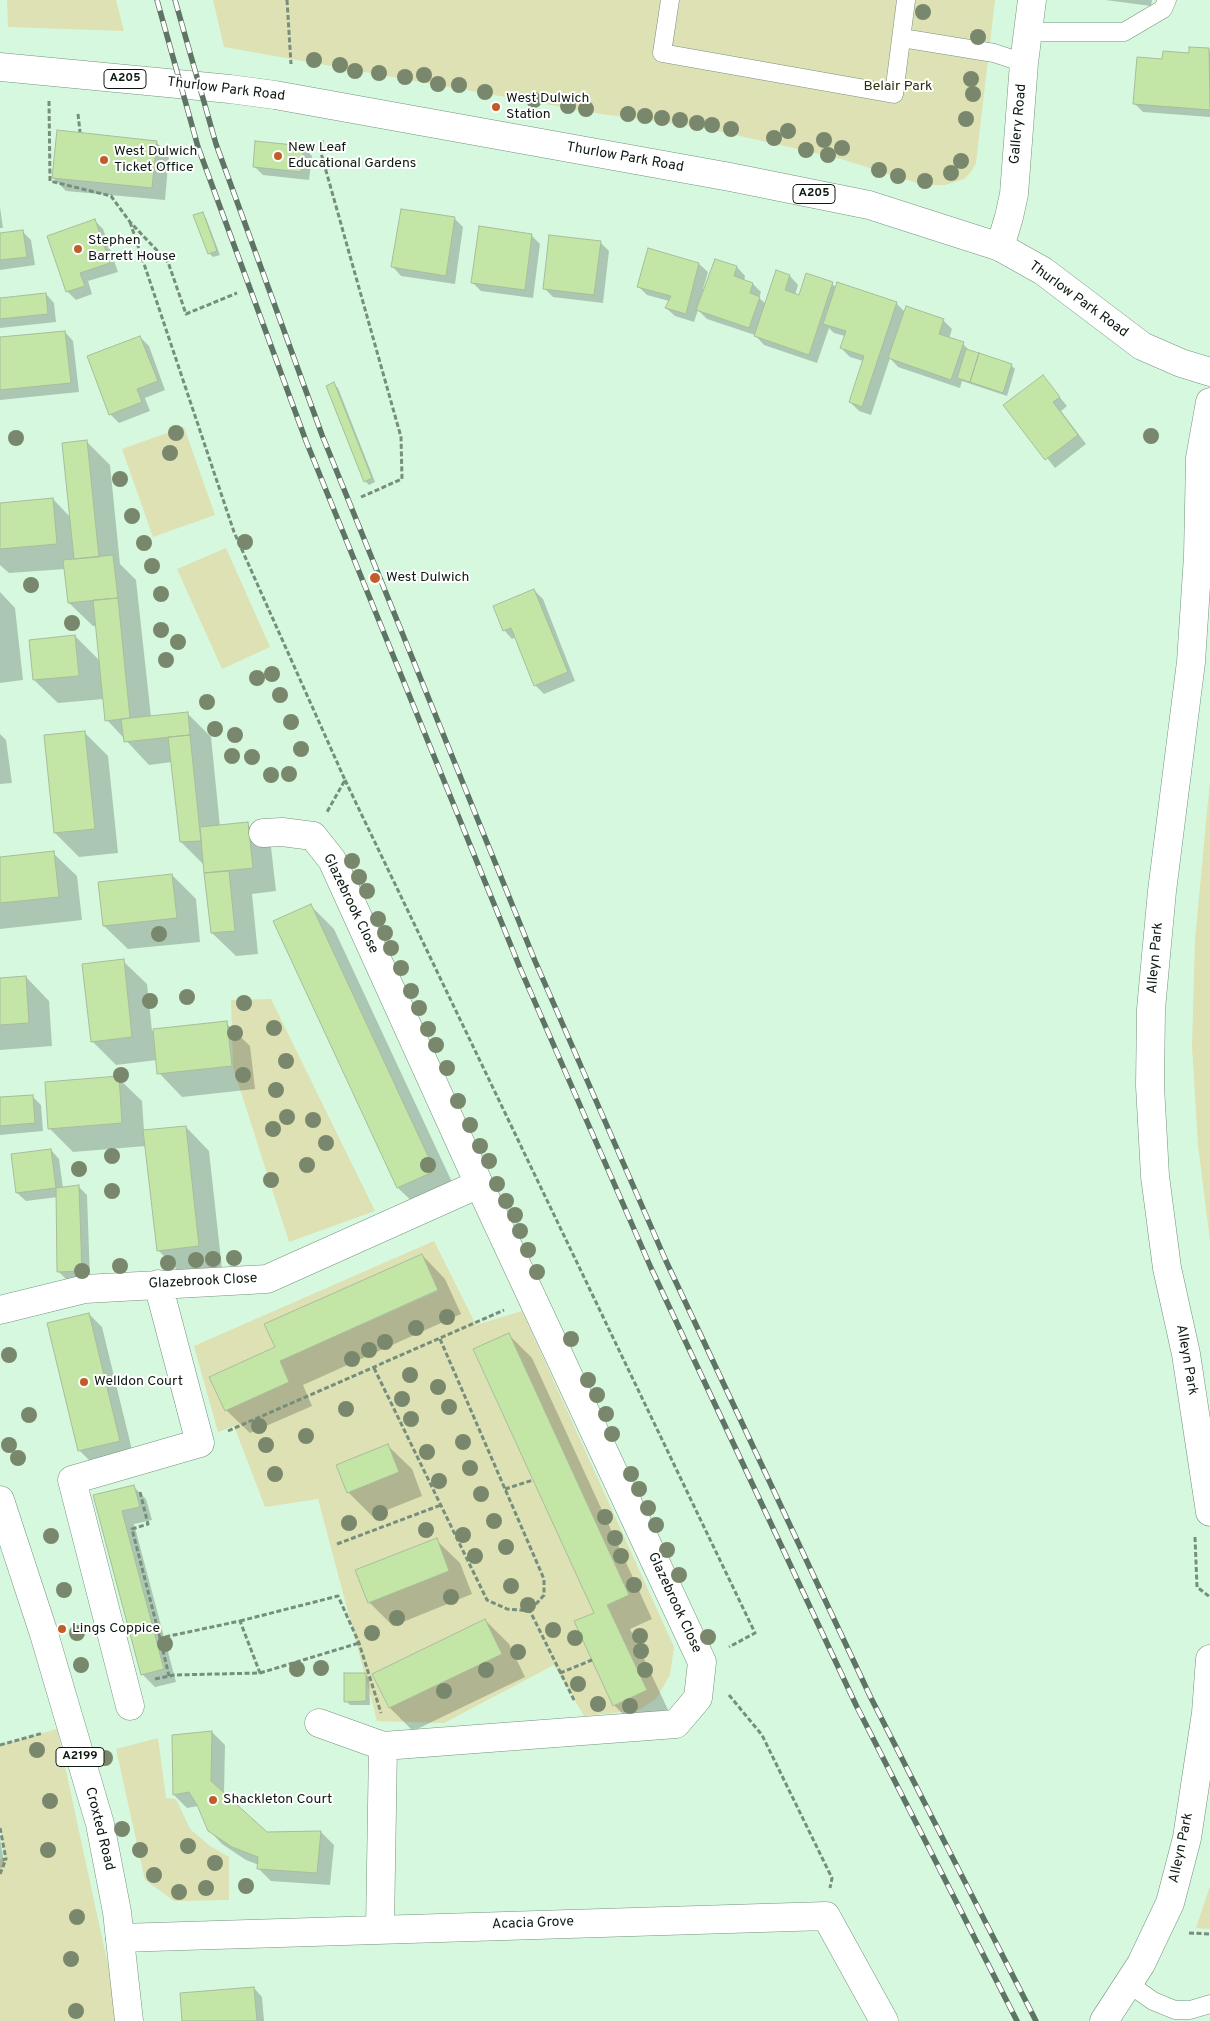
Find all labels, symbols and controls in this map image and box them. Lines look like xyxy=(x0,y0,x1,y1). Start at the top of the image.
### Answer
road number: A205 xyxy=(104,70,146,88)
street label: Thurlow Park Road xyxy=(166,74,286,106)
park label: Belair Park xyxy=(863,79,933,95)
street label: Gallery Road xyxy=(1007,83,1031,165)
place label: West Dulwich Station xyxy=(506,91,589,124)
marker: West Dulwich Station xyxy=(490,101,502,113)
street label: Thurlow Park Road xyxy=(565,139,685,177)
place label: New Leaf Educational Gardens xyxy=(288,140,416,172)
place label: West Dulwich Ticket Office xyxy=(114,144,197,176)
marker: New Leaf Educational Gardens xyxy=(272,150,284,162)
marker: West Dulwich Ticket Office xyxy=(98,154,110,166)
road number: A205 xyxy=(793,184,835,203)
place label: Stephen Barrett House xyxy=(88,233,176,266)
marker: Stephen Barrett House xyxy=(72,243,84,255)
street label: Thurlow Park Road xyxy=(1025,258,1131,342)
place label: West Dulwich xyxy=(386,570,469,586)
marker: West Dulwich xyxy=(368,571,382,585)
street label: Glazebrook Close xyxy=(319,851,381,957)
street label: Alleyn Park xyxy=(1145,922,1167,994)
street label: Glazebrook Close xyxy=(148,1271,258,1293)
street label: Alleyn Park xyxy=(1172,1323,1200,1397)
place label: Welldon Court xyxy=(94,1374,183,1390)
marker: Welldon Court xyxy=(78,1376,90,1388)
street label: Glazebrook Close xyxy=(643,1550,705,1656)
place label: Lings Coppice xyxy=(72,1621,160,1637)
marker: Lings Coppice xyxy=(56,1623,68,1635)
road number: A2199 xyxy=(56,1748,104,1766)
street label: Croxted Road xyxy=(81,1786,117,1872)
place label: Shackleton Court xyxy=(223,1792,332,1808)
marker: Shackleton Court xyxy=(207,1794,219,1806)
street label: Alleyn Park xyxy=(1166,1811,1198,1885)
street label: Acacia Grove xyxy=(492,1914,574,1934)

